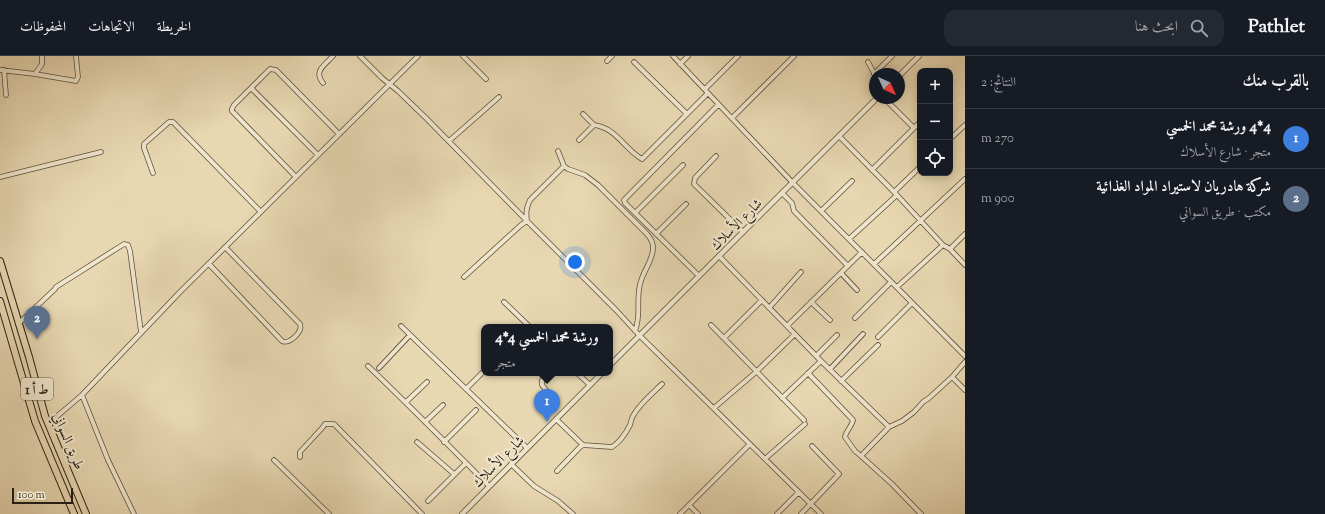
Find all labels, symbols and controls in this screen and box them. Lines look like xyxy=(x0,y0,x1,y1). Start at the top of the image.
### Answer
search box xyxy=(944,10,1224,46)
text: Pathlet xyxy=(1248,14,1305,41)
text: ابحث هنا xyxy=(1135,17,1178,38)
icon: search xyxy=(1188,17,1210,39)
text: المحفوظات xyxy=(20,18,66,38)
text: الاتجاهات xyxy=(88,18,135,38)
text: الخريطة xyxy=(157,18,191,38)
north arrow xyxy=(869,68,905,104)
map controls xyxy=(917,68,953,176)
button: + xyxy=(917,68,953,104)
text: بالقرب منك xyxy=(1243,70,1309,94)
text: النتائج: 2 xyxy=(981,74,1016,92)
button: − xyxy=(917,104,953,140)
text: 4*4 ورشة محمد الخمسي xyxy=(1166,117,1271,138)
text: 270 m xyxy=(981,130,1014,148)
text: 1 xyxy=(1294,130,1298,148)
button: locate xyxy=(917,140,953,176)
text: متجر · شارع الأسلاك xyxy=(1180,144,1271,162)
text: شركة هادريان لاستيراد المواد الغذائية xyxy=(1096,177,1271,198)
text: 900 m xyxy=(981,190,1015,208)
text: 2 xyxy=(1293,190,1299,208)
street label: شارع الأسلاك xyxy=(706,194,768,256)
text: مكتب · طريق السواني xyxy=(1179,204,1271,222)
your location xyxy=(565,252,585,272)
pin: 2 xyxy=(24,306,50,339)
popup xyxy=(481,324,613,376)
text: 4*4 ورشة محمد الخمسي xyxy=(495,328,599,349)
text: متجر xyxy=(495,355,516,373)
road number: ط أ 1 xyxy=(21,378,53,400)
pin: 1 xyxy=(534,389,560,422)
street label: طريق السواني xyxy=(46,410,88,473)
street label: شارع الأسلاك xyxy=(468,431,530,493)
scale bar xyxy=(12,486,73,505)
text: 100 m xyxy=(18,487,45,503)

